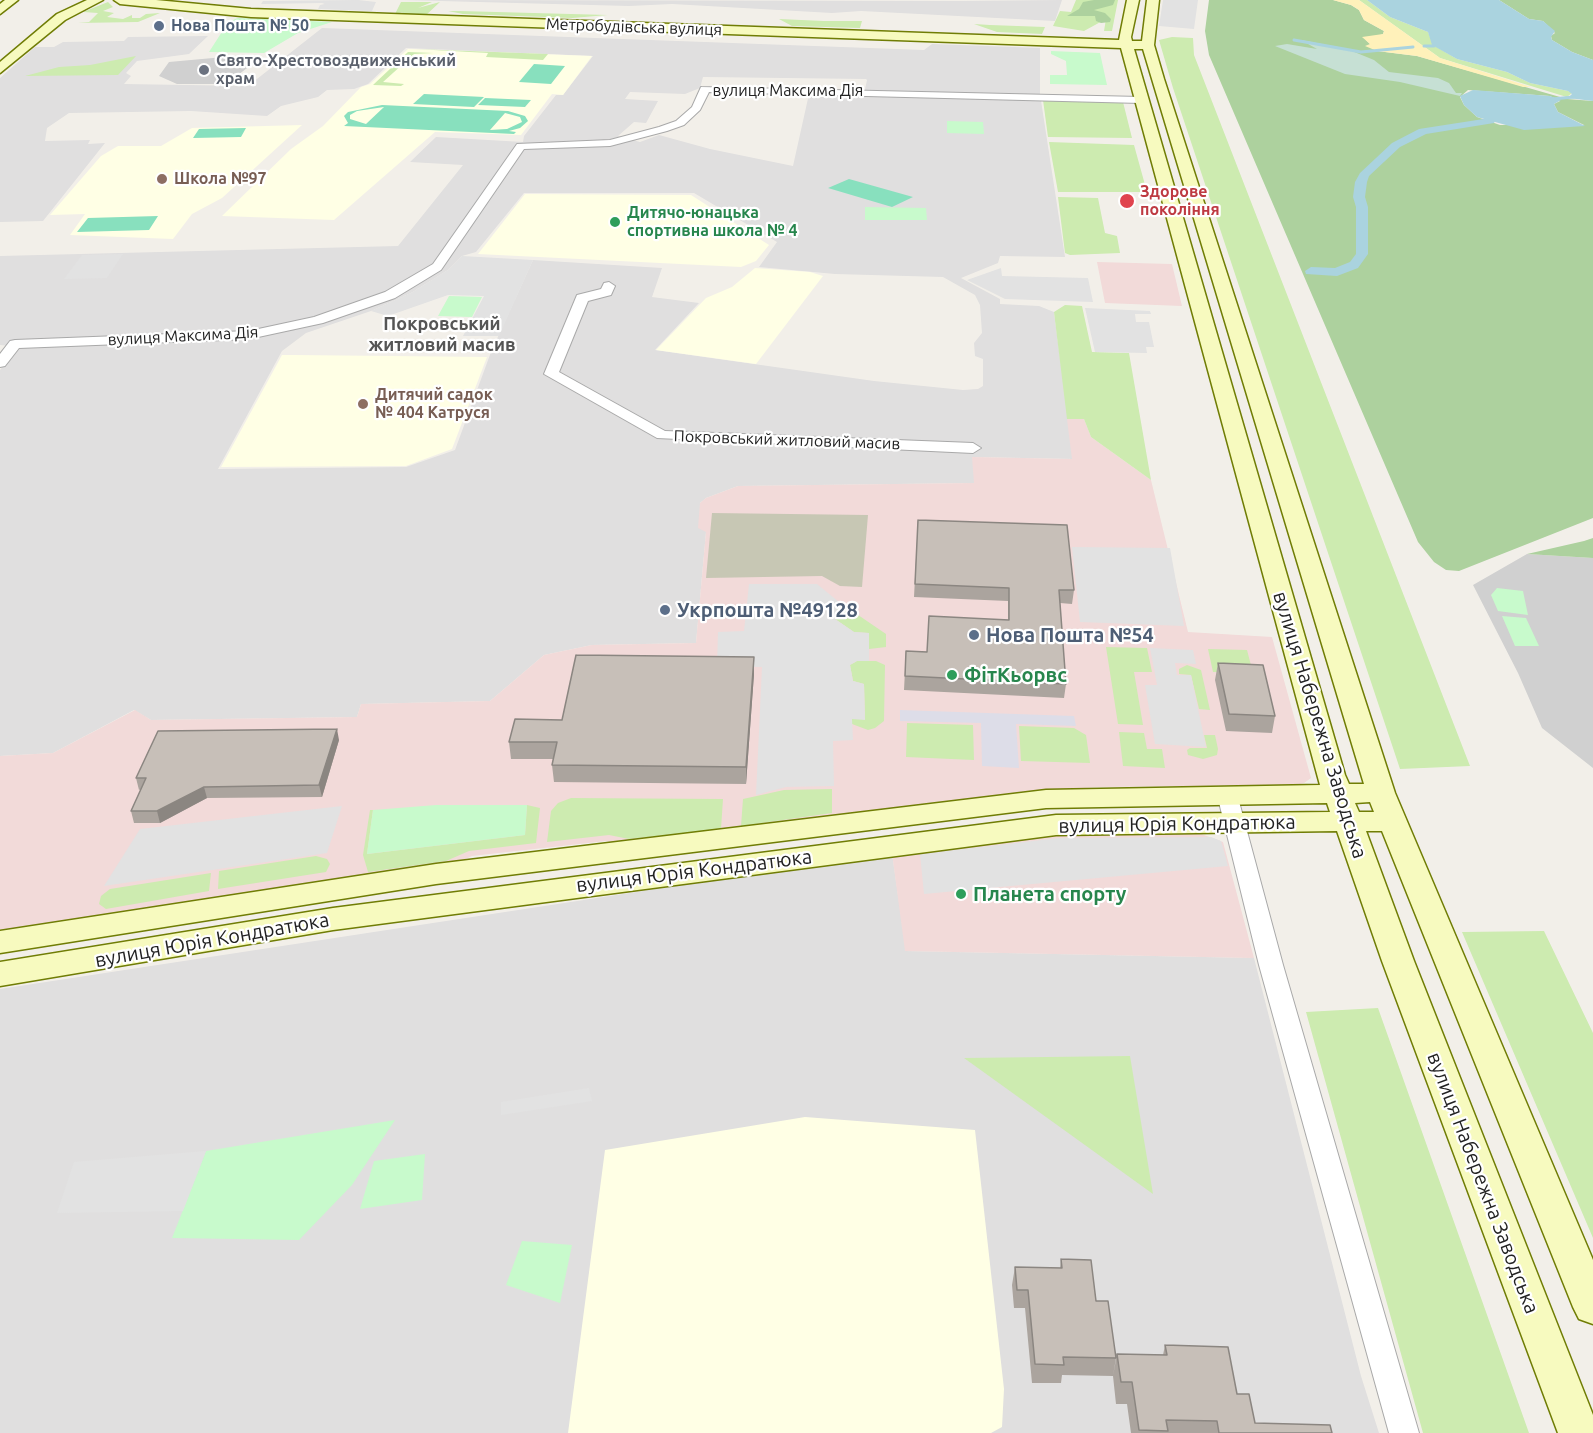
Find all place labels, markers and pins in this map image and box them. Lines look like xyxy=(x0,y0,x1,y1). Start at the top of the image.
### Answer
place label: Нова Пошта № 50 xyxy=(171,16,309,36)
marker: Нова Пошта № 50 xyxy=(152,19,166,33)
place label: Свято-Хрестовоздвиженський храм xyxy=(216,51,456,89)
marker: Свято-Хрестовоздвиженський храм xyxy=(197,63,211,77)
place label: Школа №97 xyxy=(174,169,267,189)
marker: Школа №97 xyxy=(155,172,169,186)
place label: Здорове покоління xyxy=(1140,182,1220,220)
marker: Здорове покоління xyxy=(1118,192,1136,210)
place label: Дитячо-юнацька спортивна школа № 4 xyxy=(627,203,797,241)
marker: Дитячо-юнацька спортивна школа № 4 xyxy=(608,215,622,229)
place label: Дитячий садок № 404 Катруся xyxy=(375,385,493,423)
marker: Дитячий садок № 404 Катруся xyxy=(356,397,370,411)
place label: Укрпошта №49128 xyxy=(677,598,858,622)
marker: Укрпошта №49128 xyxy=(658,603,672,617)
place label: Нова Пошта №54 xyxy=(986,623,1154,647)
marker: Нова Пошта №54 xyxy=(967,628,981,642)
place label: ФiтКьорвс xyxy=(964,663,1067,687)
marker: ФiтКьорвс xyxy=(945,668,959,682)
place label: Планета спорту xyxy=(973,882,1126,906)
marker: Планета спорту xyxy=(954,887,968,901)

